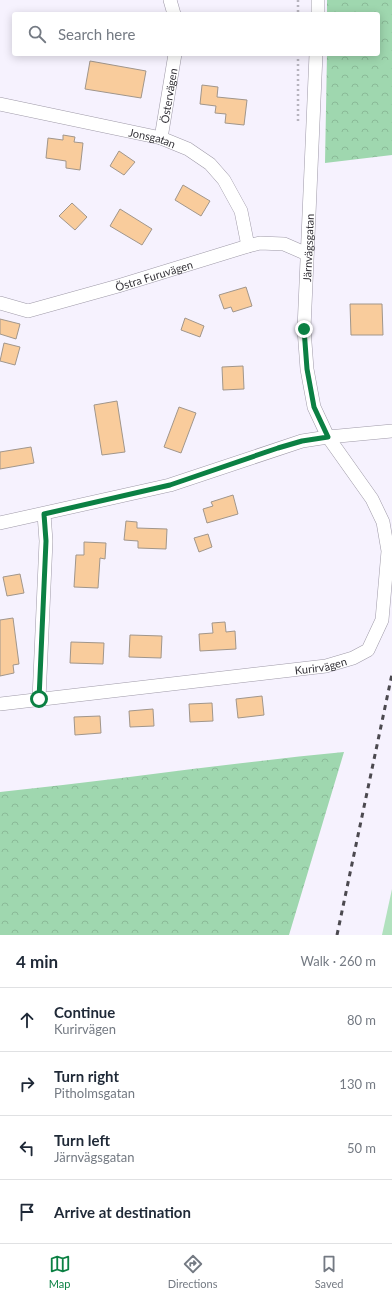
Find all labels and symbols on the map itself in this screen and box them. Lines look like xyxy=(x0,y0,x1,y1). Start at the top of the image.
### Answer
street label: Östervägen xyxy=(157,67,179,124)
street label: Jonsgatan xyxy=(128,125,178,150)
street label: Järnvägsgatan xyxy=(300,213,316,282)
street label: Östra Furuvägen xyxy=(113,257,194,293)
route end xyxy=(295,320,313,338)
street label: Kurirvägen xyxy=(294,654,348,676)
route start xyxy=(30,690,48,708)

